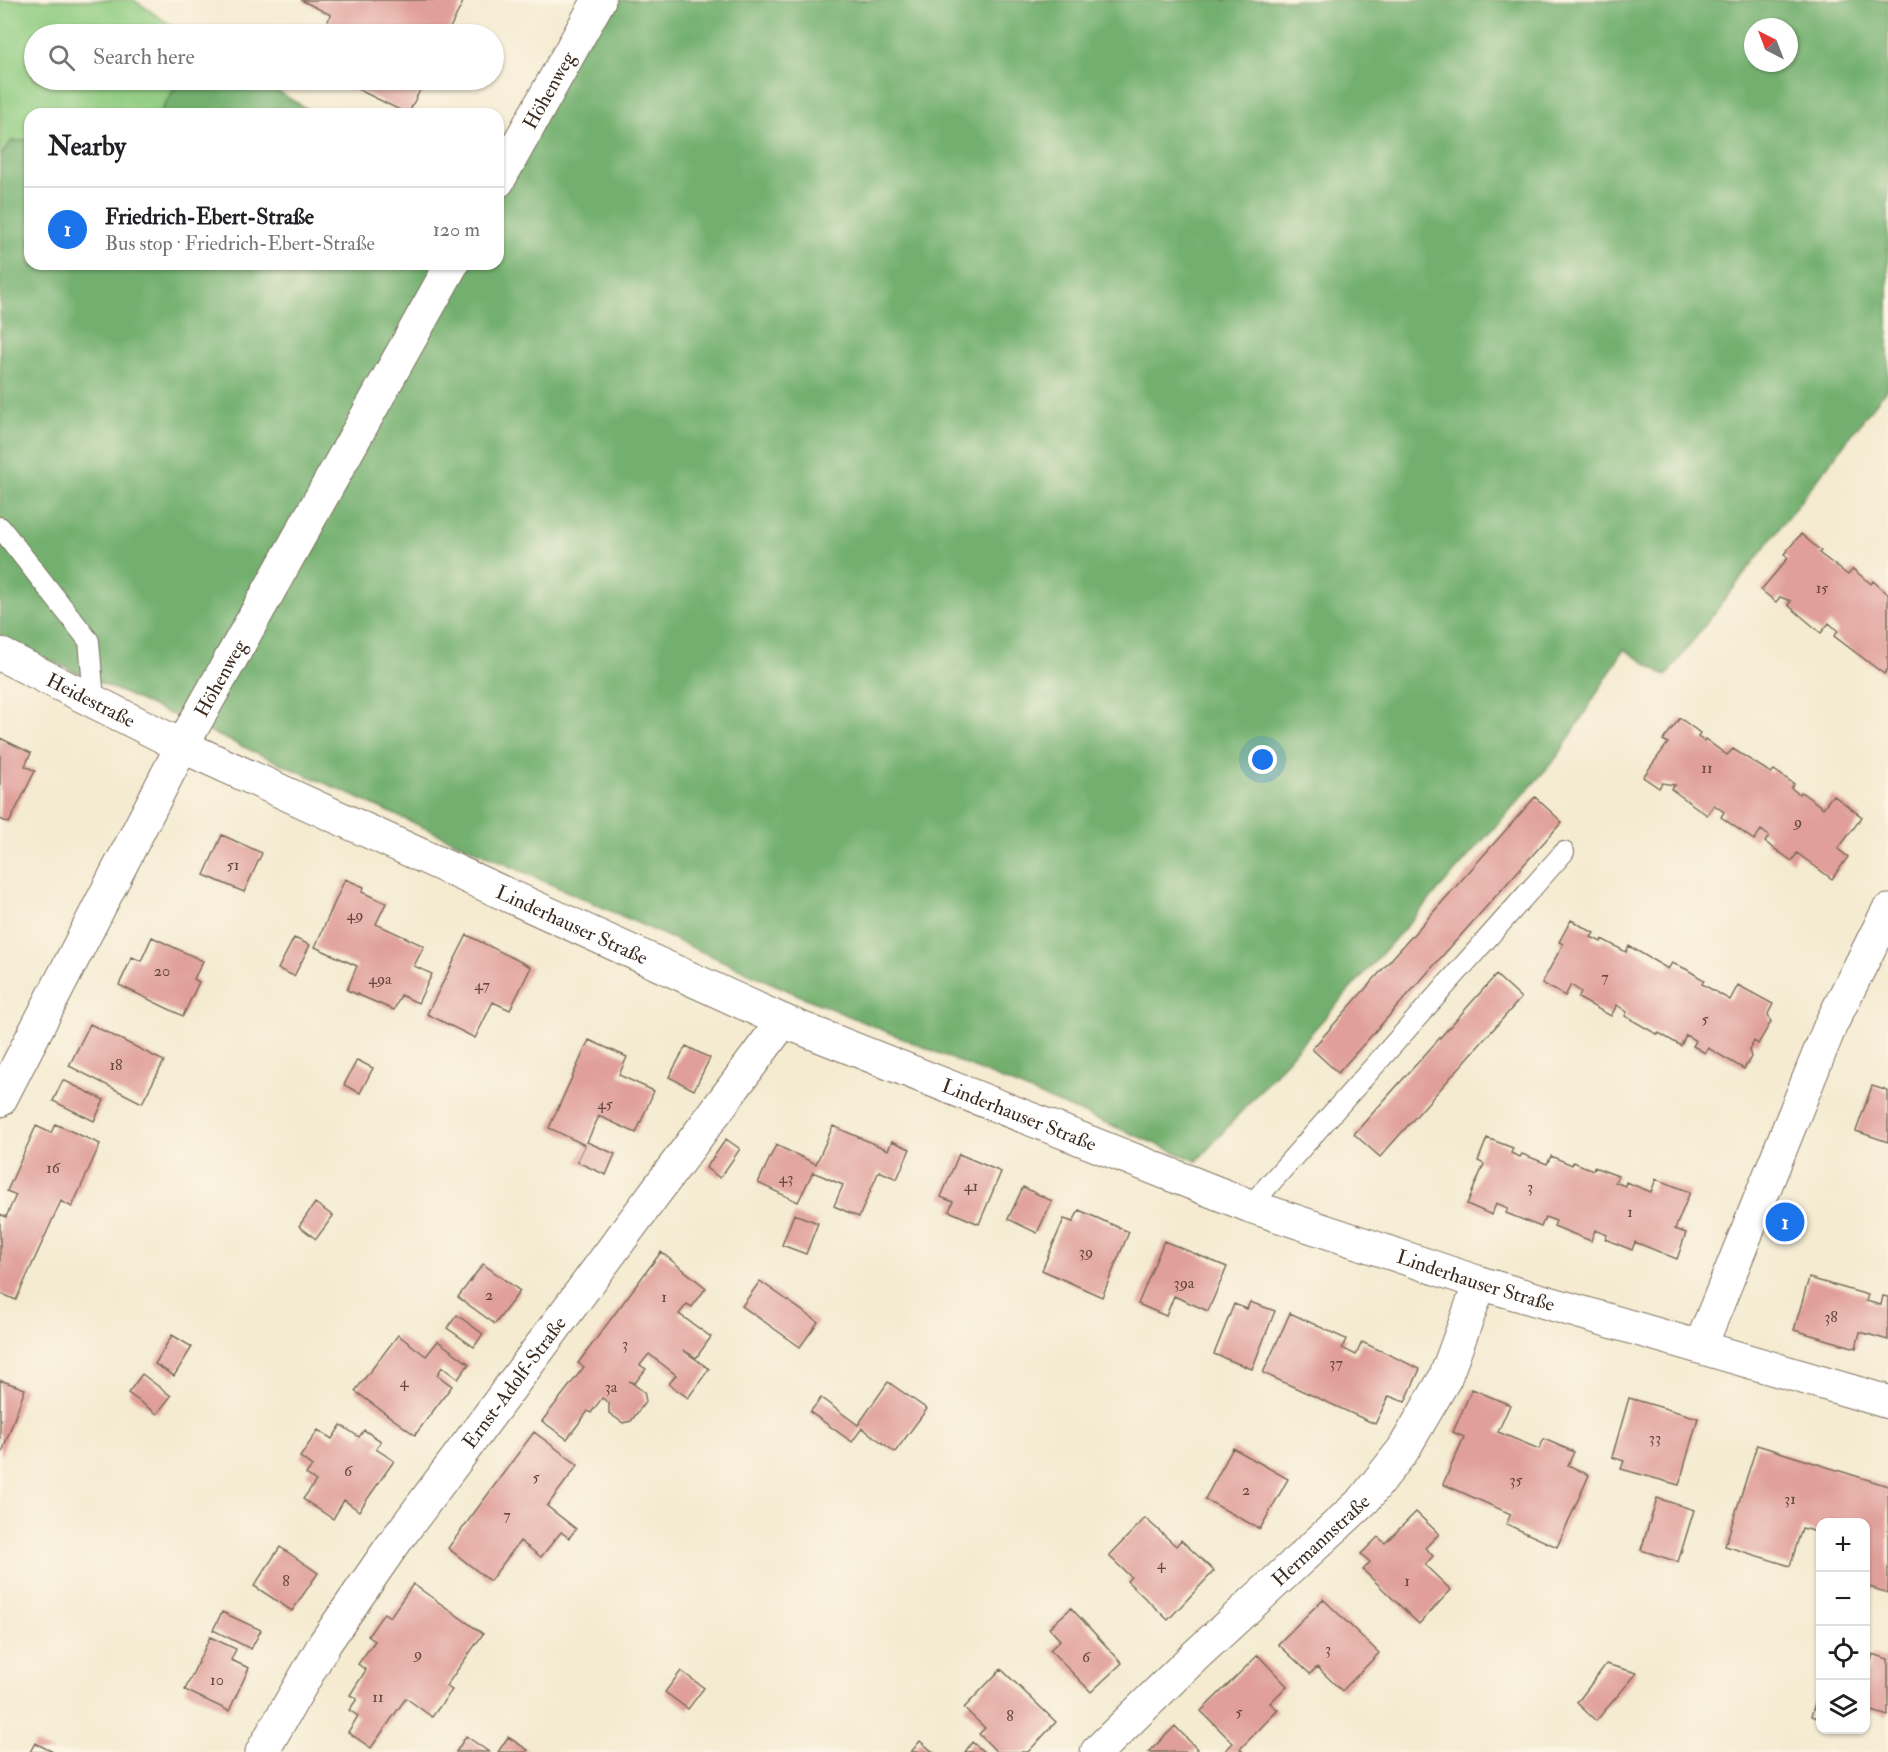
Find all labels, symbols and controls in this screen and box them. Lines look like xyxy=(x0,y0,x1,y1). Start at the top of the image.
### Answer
north arrow xyxy=(1744,18,1798,72)
search box xyxy=(24,24,504,90)
icon: search xyxy=(45,41,78,74)
text: Search here xyxy=(93,43,195,71)
street label: Höhenweg xyxy=(517,46,581,134)
text: Nearby xyxy=(48,131,126,163)
text: Friedrich-Ebert-Straße xyxy=(105,203,314,231)
text: 1 xyxy=(64,217,71,242)
text: 120 m xyxy=(433,217,480,242)
text: Bus stop · Friedrich-Ebert-Straße xyxy=(105,231,375,256)
house number: 15 xyxy=(1816,578,1828,598)
street label: Höhenweg xyxy=(189,634,253,721)
street label: Heidestraße xyxy=(42,668,139,733)
your location xyxy=(1248,745,1277,774)
house number: 11 xyxy=(1701,758,1713,778)
house number: 9 xyxy=(1793,812,1802,832)
house number: 51 xyxy=(227,855,239,875)
street label: Linderhauser Straße xyxy=(492,879,652,970)
house number: 49 xyxy=(347,905,363,925)
house number: 20 xyxy=(154,961,170,981)
house number: 7 xyxy=(1601,967,1609,987)
house number: 49a xyxy=(368,969,392,989)
house number: 47 xyxy=(474,975,490,995)
house number: 5 xyxy=(1701,1009,1709,1029)
house number: 18 xyxy=(109,1055,123,1075)
street label: Linderhauser Straße xyxy=(938,1073,1100,1157)
house number: 45 xyxy=(597,1094,613,1114)
house number: 16 xyxy=(46,1158,61,1178)
house number: 43 xyxy=(779,1168,793,1188)
house number: 41 xyxy=(964,1176,978,1196)
house number: 3 xyxy=(1527,1177,1533,1197)
pin: 1 xyxy=(1766,1200,1804,1244)
house number: 1 xyxy=(1627,1202,1633,1222)
house number: 39 xyxy=(1079,1242,1093,1262)
street label: Linderhauser Straße xyxy=(1394,1244,1558,1317)
house number: 39a xyxy=(1174,1273,1195,1293)
house number: 2 xyxy=(485,1285,493,1305)
house number: 1 xyxy=(661,1287,667,1307)
house number: 38 xyxy=(1824,1307,1838,1327)
street label: Ernst-Adolf-Straße xyxy=(457,1311,572,1454)
house number: 3 xyxy=(622,1334,628,1354)
house number: 37 xyxy=(1329,1353,1343,1373)
house number: 4 xyxy=(400,1372,410,1392)
house number: 3a xyxy=(605,1377,618,1397)
house number: 33 xyxy=(1649,1428,1661,1448)
house number: 6 xyxy=(344,1461,353,1481)
house number: 5 xyxy=(532,1467,540,1487)
house number: 35 xyxy=(1509,1470,1523,1490)
house number: 2 xyxy=(1242,1480,1250,1500)
street label: Hermannstraße xyxy=(1267,1489,1375,1592)
house number: 31 xyxy=(1784,1489,1796,1509)
house number: 7 xyxy=(503,1505,511,1525)
map controls xyxy=(1816,1518,1870,1734)
button: + xyxy=(1816,1518,1870,1572)
house number: 4 xyxy=(1157,1554,1167,1574)
house number: 8 xyxy=(282,1571,290,1591)
house number: 1 xyxy=(1404,1571,1410,1591)
button: − xyxy=(1816,1572,1870,1626)
button: locate xyxy=(1816,1626,1870,1680)
house number: 3 xyxy=(1325,1639,1331,1659)
house number: 9 xyxy=(413,1644,422,1664)
house number: 6 xyxy=(1082,1647,1091,1667)
house number: 10 xyxy=(210,1670,224,1690)
button: layers xyxy=(1816,1680,1870,1734)
house number: 11 xyxy=(372,1687,384,1707)
house number: 5 xyxy=(1235,1702,1243,1722)
house number: 8 xyxy=(1006,1706,1014,1726)

